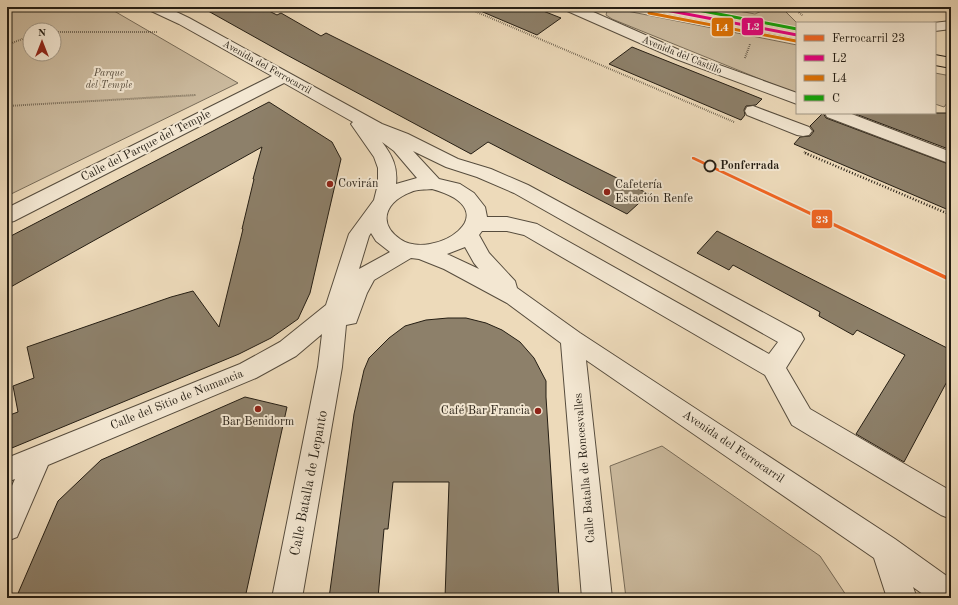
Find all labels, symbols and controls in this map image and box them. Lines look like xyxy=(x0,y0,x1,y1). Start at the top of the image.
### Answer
line badge: L4 xyxy=(711,17,734,37)
line badge: L2 xyxy=(741,17,764,36)
north arrow xyxy=(22,22,62,62)
text: L2 xyxy=(746,22,760,33)
legend xyxy=(796,22,936,114)
text: L4 xyxy=(715,23,729,34)
text: N xyxy=(38,28,47,39)
text: Ferrocarril 23 xyxy=(832,33,905,45)
street label: Avenida del Castillo xyxy=(641,34,723,76)
street label: Avenida del Ferrocarril xyxy=(221,39,313,96)
text: L2 xyxy=(832,53,847,65)
park label: Parque del Temple xyxy=(86,68,132,91)
text: L4 xyxy=(832,73,847,85)
text: C xyxy=(832,93,840,105)
street label: Calle del Parque del Temple xyxy=(79,108,213,184)
marker: Ponferrada xyxy=(703,159,717,173)
place label: Ponferrada xyxy=(720,160,779,172)
place label: Covirán xyxy=(338,178,379,190)
marker: Covirán xyxy=(325,179,335,189)
place label: Cafetería Estación Renfe xyxy=(615,179,693,205)
marker: Cafetería Estación Renfe xyxy=(602,187,612,197)
line badge: 23 xyxy=(811,209,833,229)
text: 23 xyxy=(816,215,828,226)
street label: Calle del Sitio de Numancia xyxy=(109,368,245,432)
street label: Calle Batalla de Roncesvalles xyxy=(572,392,598,544)
marker: Bar Benidorm xyxy=(253,404,263,414)
place label: Café Bar Francia xyxy=(441,405,530,417)
marker: Café Bar Francia xyxy=(533,406,543,416)
street label: Calle Batalla de Lepanto xyxy=(288,409,330,557)
street label: Avenida del Ferrocarril xyxy=(680,409,786,485)
place label: Bar Benidorm xyxy=(222,416,295,428)

